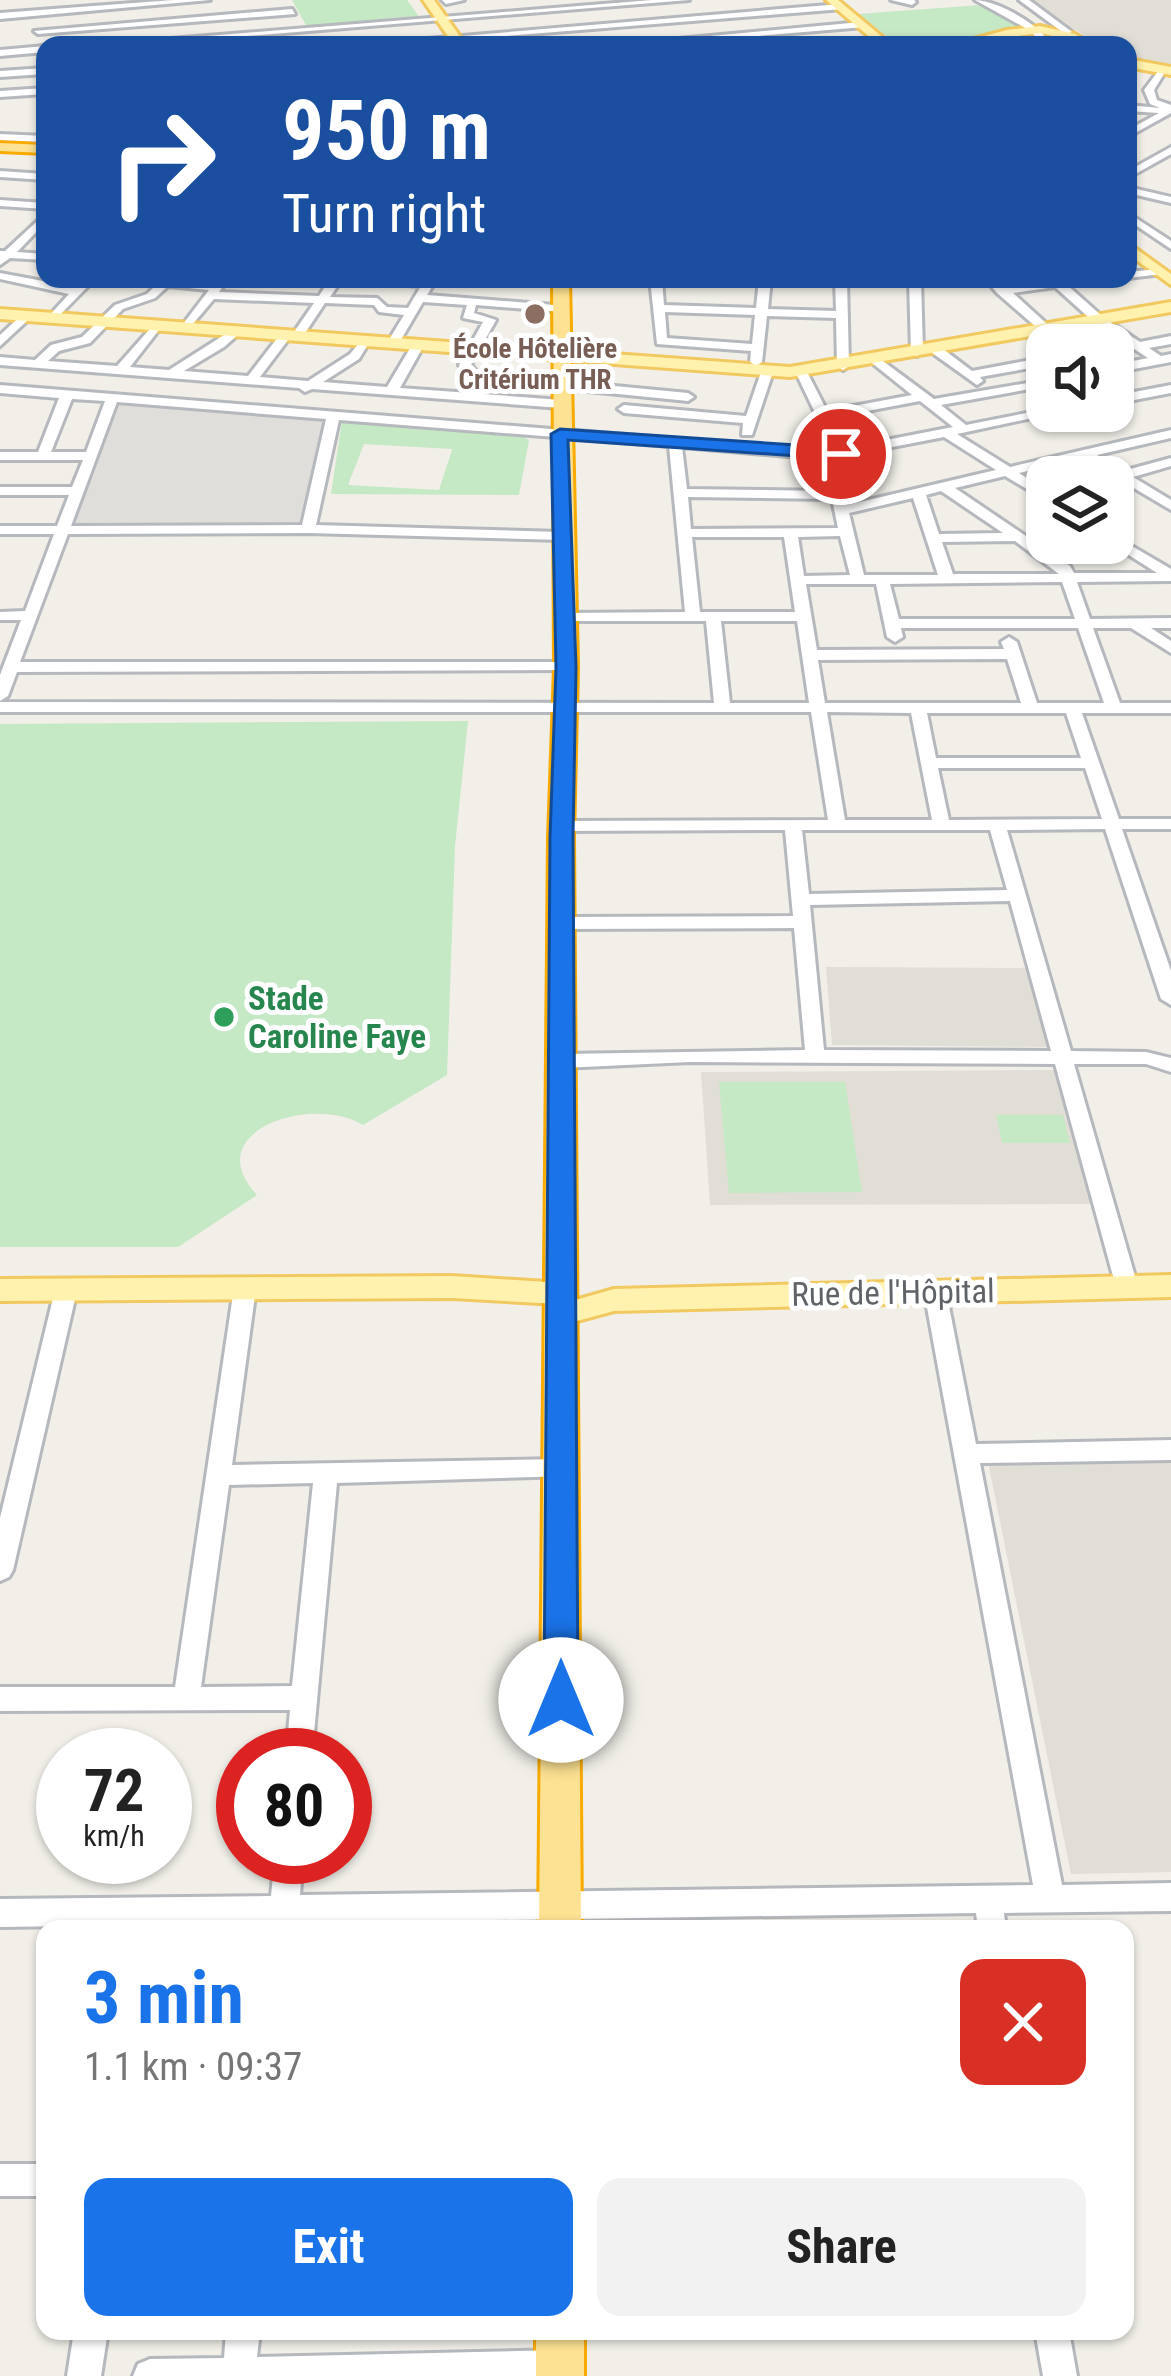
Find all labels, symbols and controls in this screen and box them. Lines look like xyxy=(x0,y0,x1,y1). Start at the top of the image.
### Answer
text: 950 m xyxy=(282,81,491,180)
icon: right xyxy=(84,84,240,240)
text: Turn right xyxy=(282,182,486,245)
marker: École Hôtelière Critérium THR xyxy=(522,301,548,327)
map controls xyxy=(1026,324,1134,564)
button: sound xyxy=(1026,324,1134,432)
place label: École Hôtelière Critérium THR xyxy=(453,332,617,396)
pin xyxy=(790,403,892,505)
icon: arrive xyxy=(808,421,874,487)
button: layers xyxy=(1026,456,1134,564)
place label: Stade Caroline Faye xyxy=(248,979,426,1056)
marker: Stade Caroline Faye xyxy=(211,1004,237,1030)
street label: Rue de l'Hôpital xyxy=(791,1271,995,1314)
position arrow xyxy=(498,1637,624,1763)
speed limit sign: 80 xyxy=(216,1728,372,1884)
text: 72 xyxy=(84,1755,144,1826)
text: km/h xyxy=(83,1818,145,1853)
text: 3 min xyxy=(84,1956,244,2041)
button: close xyxy=(960,1959,1086,2085)
text: 1.1 km · 09:37 xyxy=(84,2044,302,2090)
button: Exit xyxy=(84,2178,573,2316)
button: Share xyxy=(597,2178,1086,2316)

